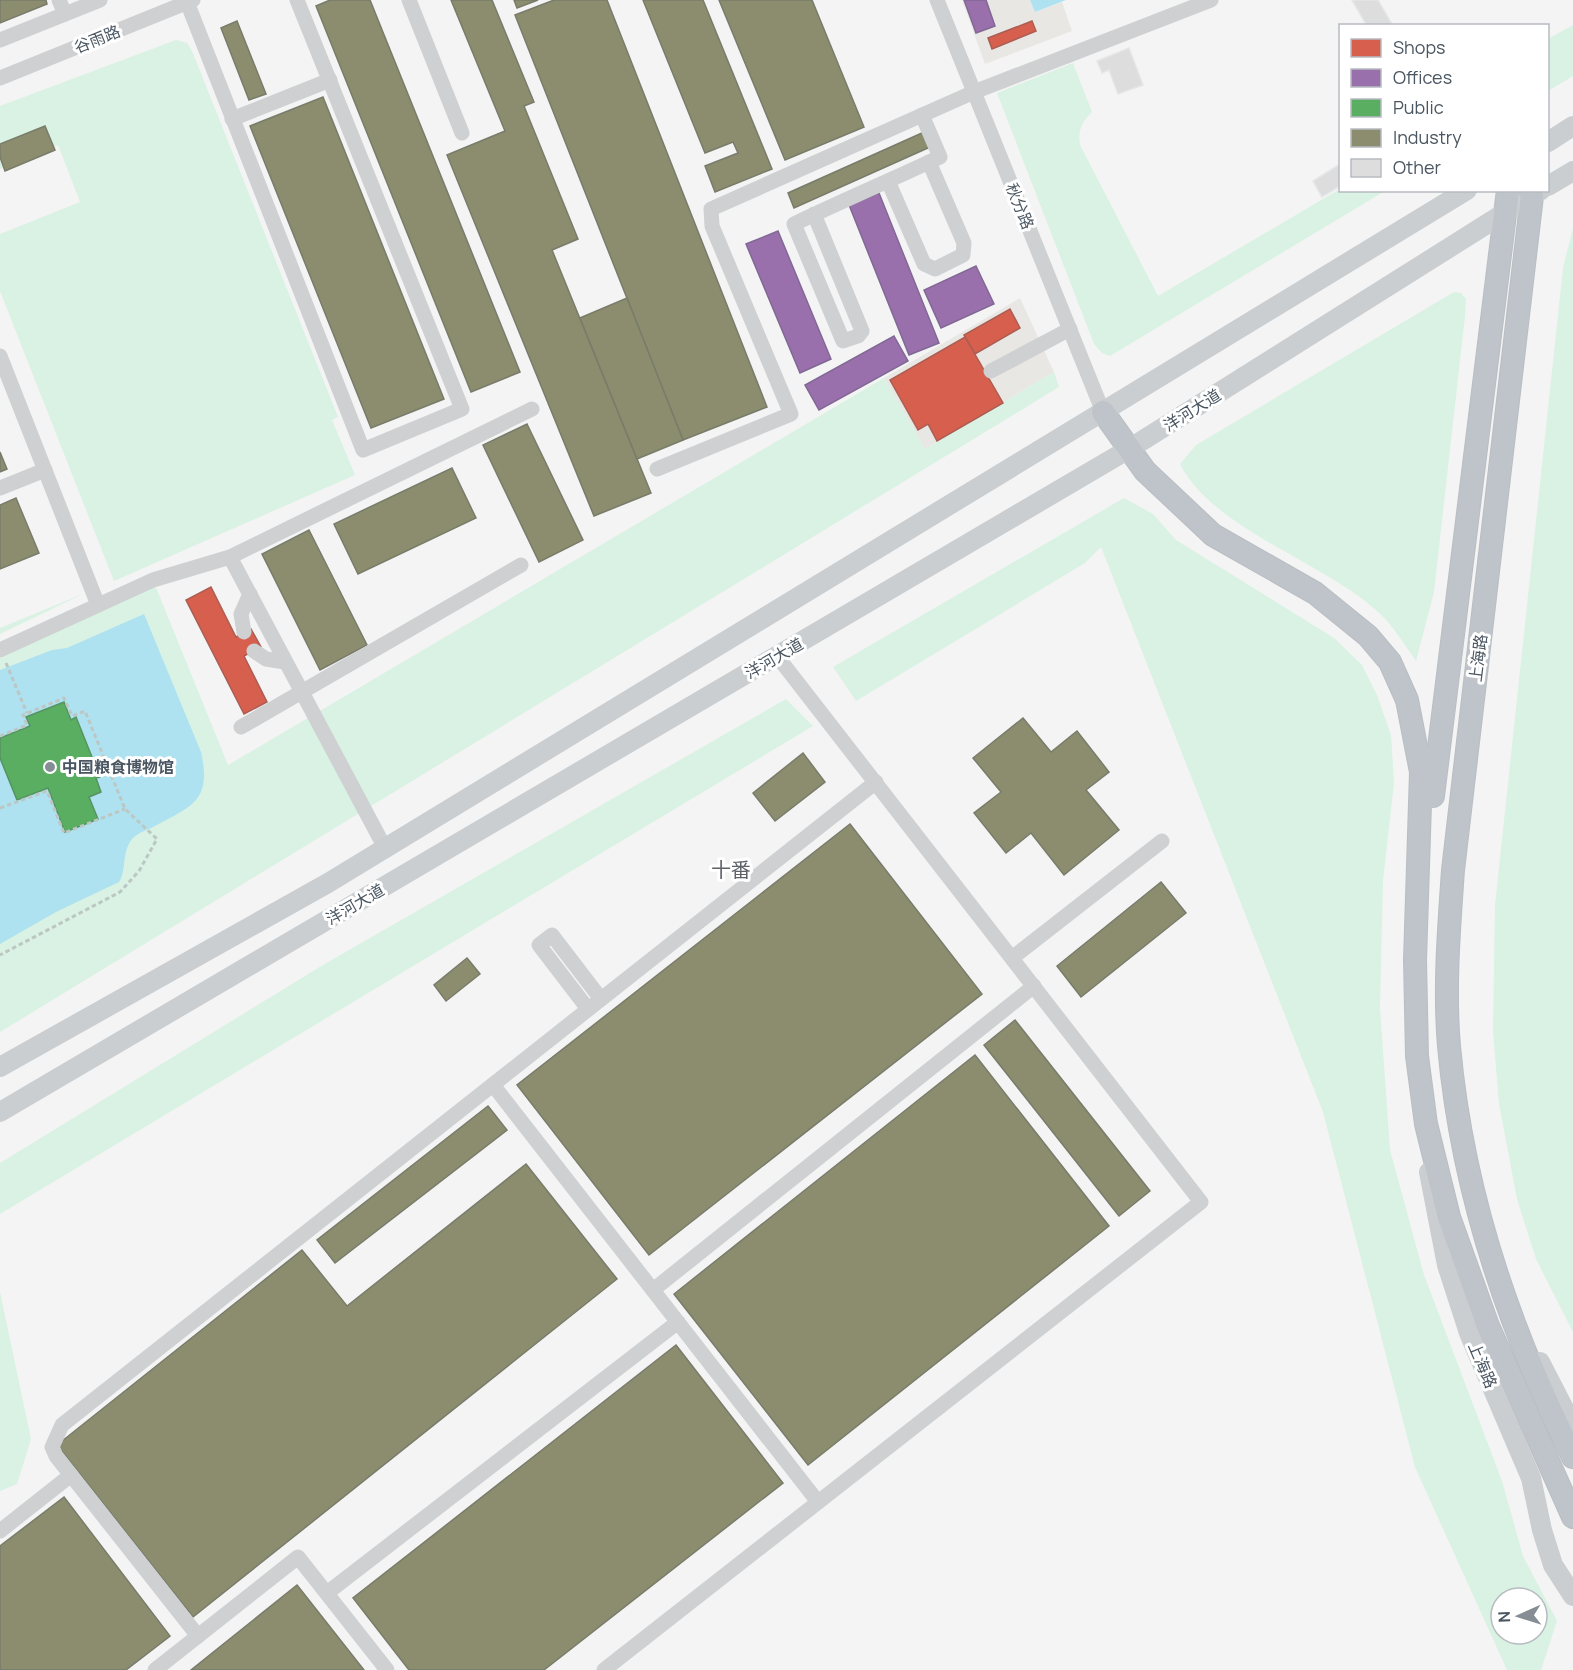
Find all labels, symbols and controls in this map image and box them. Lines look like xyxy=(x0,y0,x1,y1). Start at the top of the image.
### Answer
street label: 谷雨路 xyxy=(71,20,123,58)
legend xyxy=(1339,24,1549,192)
text: Shops xyxy=(1393,35,1445,59)
text: Offices xyxy=(1393,65,1452,89)
text: Public xyxy=(1393,95,1444,119)
text: Industry xyxy=(1393,125,1462,149)
text: Other xyxy=(1393,155,1441,179)
street label: 秋分路 xyxy=(1001,180,1039,232)
street label: 洋河大道 xyxy=(1159,384,1225,436)
street label: 洋河大道 xyxy=(741,632,807,684)
street label: 上海路 xyxy=(1464,633,1492,683)
place label: 中国粮食博物馆 xyxy=(62,756,174,778)
marker: 中国粮食博物馆 xyxy=(43,760,57,774)
district label: 十番 xyxy=(711,856,751,883)
street label: 洋河大道 xyxy=(322,878,388,930)
street label: 上海路 xyxy=(1463,1339,1503,1391)
north arrow xyxy=(1489,1586,1549,1646)
text: N xyxy=(1493,1610,1515,1623)

